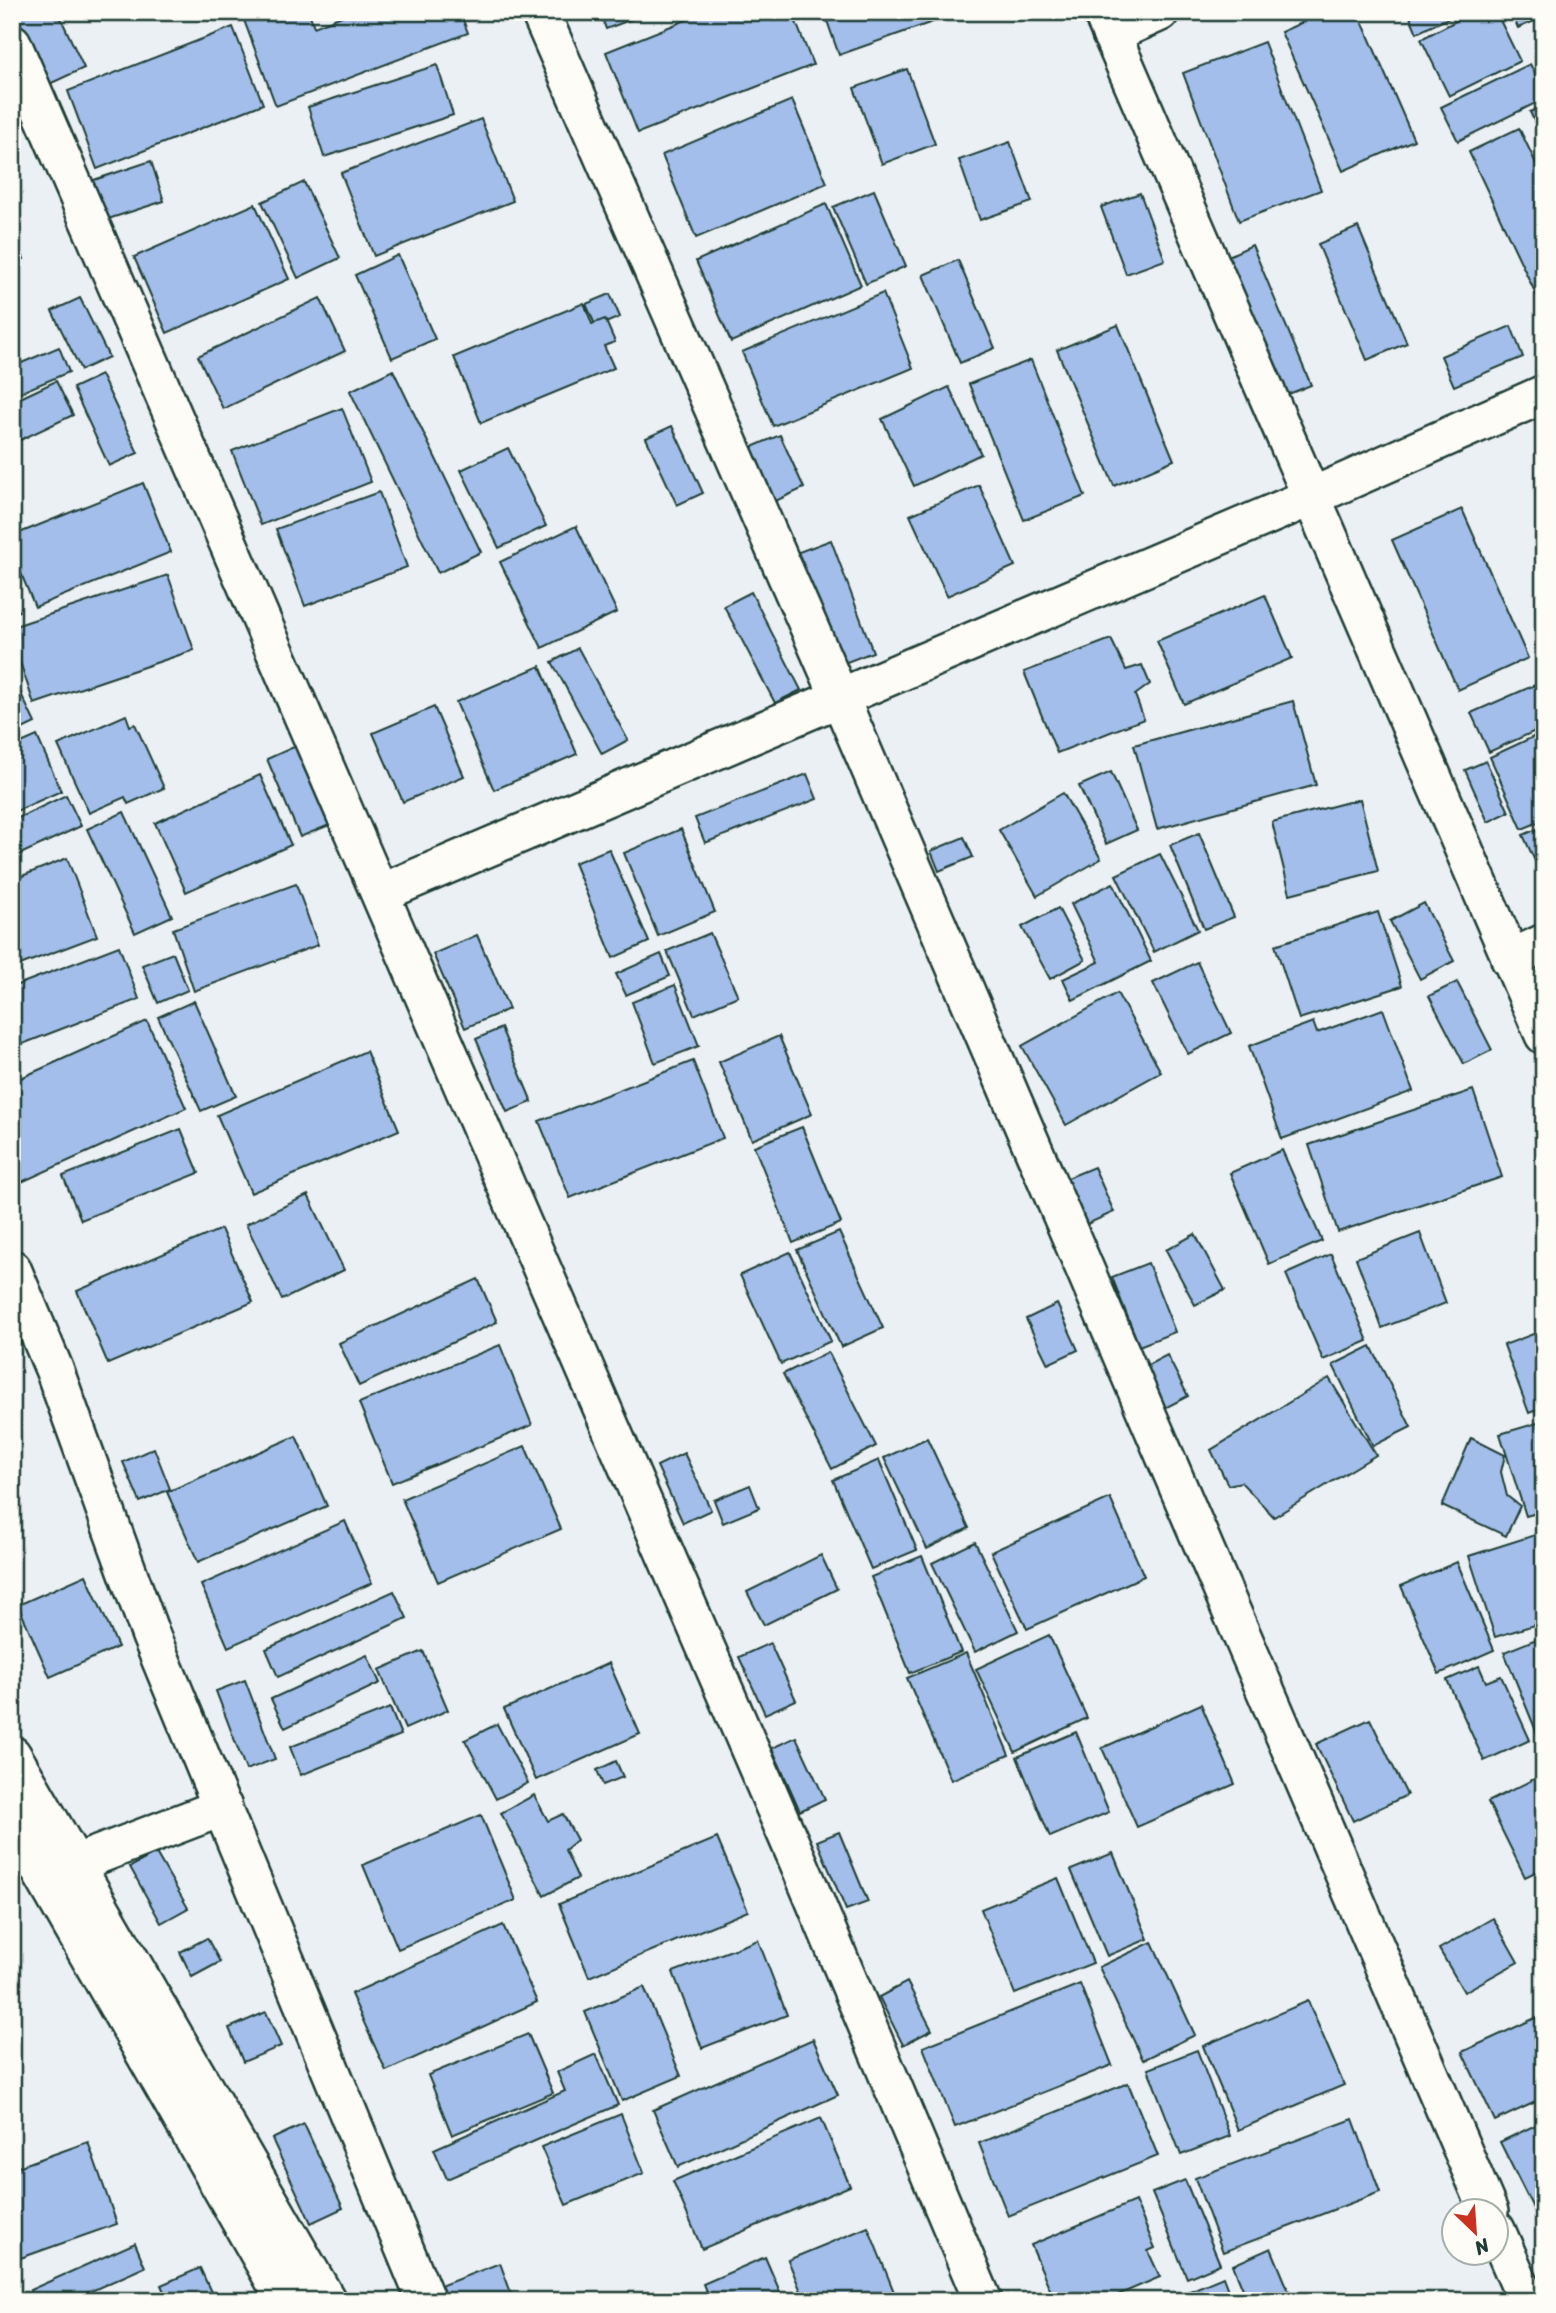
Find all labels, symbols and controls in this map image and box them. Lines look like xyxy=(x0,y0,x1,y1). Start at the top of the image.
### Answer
north arrow xyxy=(1440,2198,1510,2268)
text: N xyxy=(1468,2229,1496,2265)

